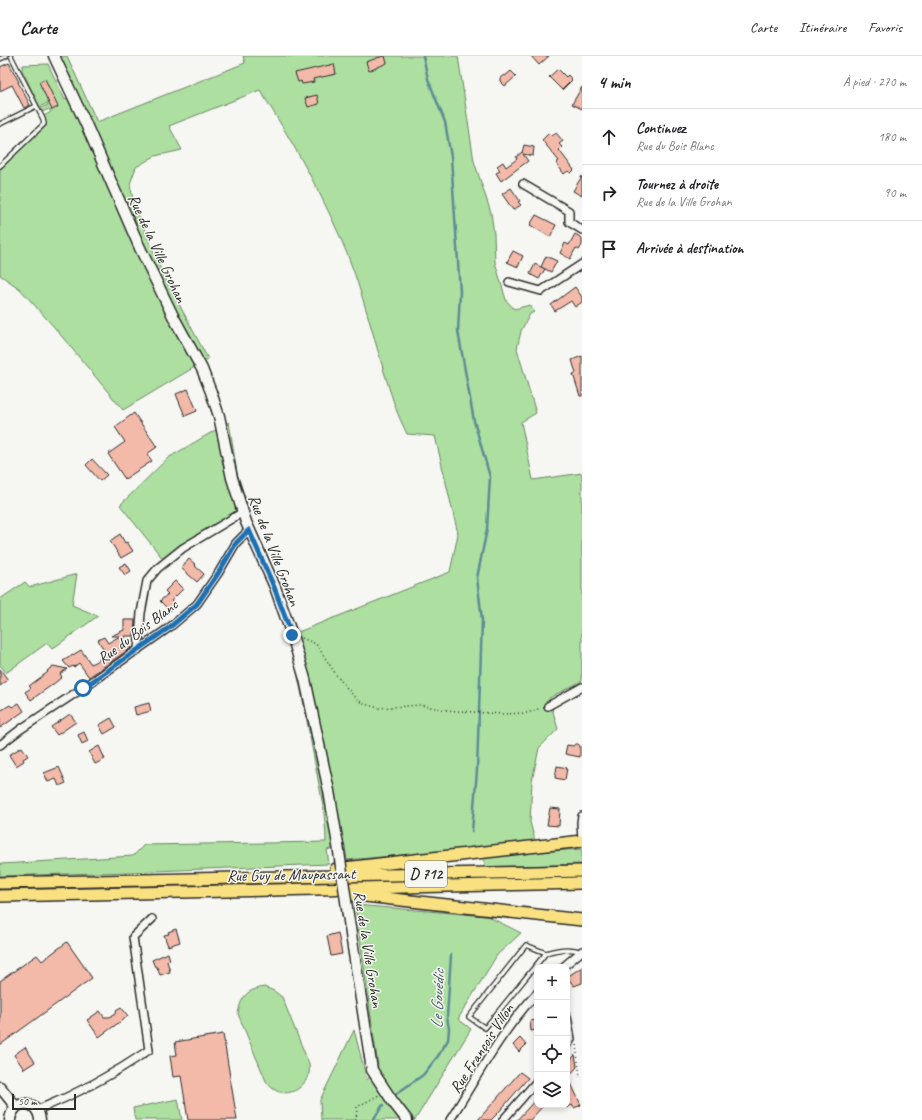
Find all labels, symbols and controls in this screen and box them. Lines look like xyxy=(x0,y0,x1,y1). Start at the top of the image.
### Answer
text: Carte xyxy=(20,16,57,40)
text: Carte xyxy=(750,19,777,36)
text: Itinéraire xyxy=(799,19,846,36)
text: Favoris xyxy=(868,19,902,36)
text: 4 min xyxy=(598,72,631,93)
text: À pied · 270 m xyxy=(843,74,906,90)
text: Continuez xyxy=(636,119,686,138)
icon: ahead xyxy=(598,126,620,148)
text: 180 m xyxy=(878,129,906,145)
text: Rue du Bois Blanc xyxy=(636,138,714,154)
text: Tournez à droite xyxy=(636,175,718,194)
icon: right xyxy=(598,182,620,204)
text: 90 m xyxy=(884,185,906,201)
street label: Rue de la Ville Grohan xyxy=(123,191,191,307)
text: Rue de la Ville Grohan xyxy=(636,194,732,210)
icon: arrive xyxy=(598,238,620,260)
text: Arrivée à destination xyxy=(636,239,744,258)
street label: Rue de la Ville Grohan xyxy=(244,492,305,610)
street label: Rue du Bois Blanc xyxy=(93,594,183,669)
route end xyxy=(283,626,301,644)
route start xyxy=(74,679,92,697)
road number: D 712 xyxy=(405,861,447,887)
street label: Rue Guy de Maupassant xyxy=(227,864,357,886)
street label: Rue de la Ville Grohan xyxy=(349,890,387,1010)
map controls xyxy=(534,964,570,1108)
button: + xyxy=(534,964,570,1000)
water label: Le Gouédic xyxy=(426,967,449,1029)
street label: Rue François Villon xyxy=(445,999,519,1097)
button: − xyxy=(534,1000,570,1036)
button: locate xyxy=(534,1036,570,1072)
button: layers xyxy=(534,1072,570,1108)
scale bar xyxy=(12,1092,76,1111)
text: 50 m xyxy=(18,1094,37,1108)

